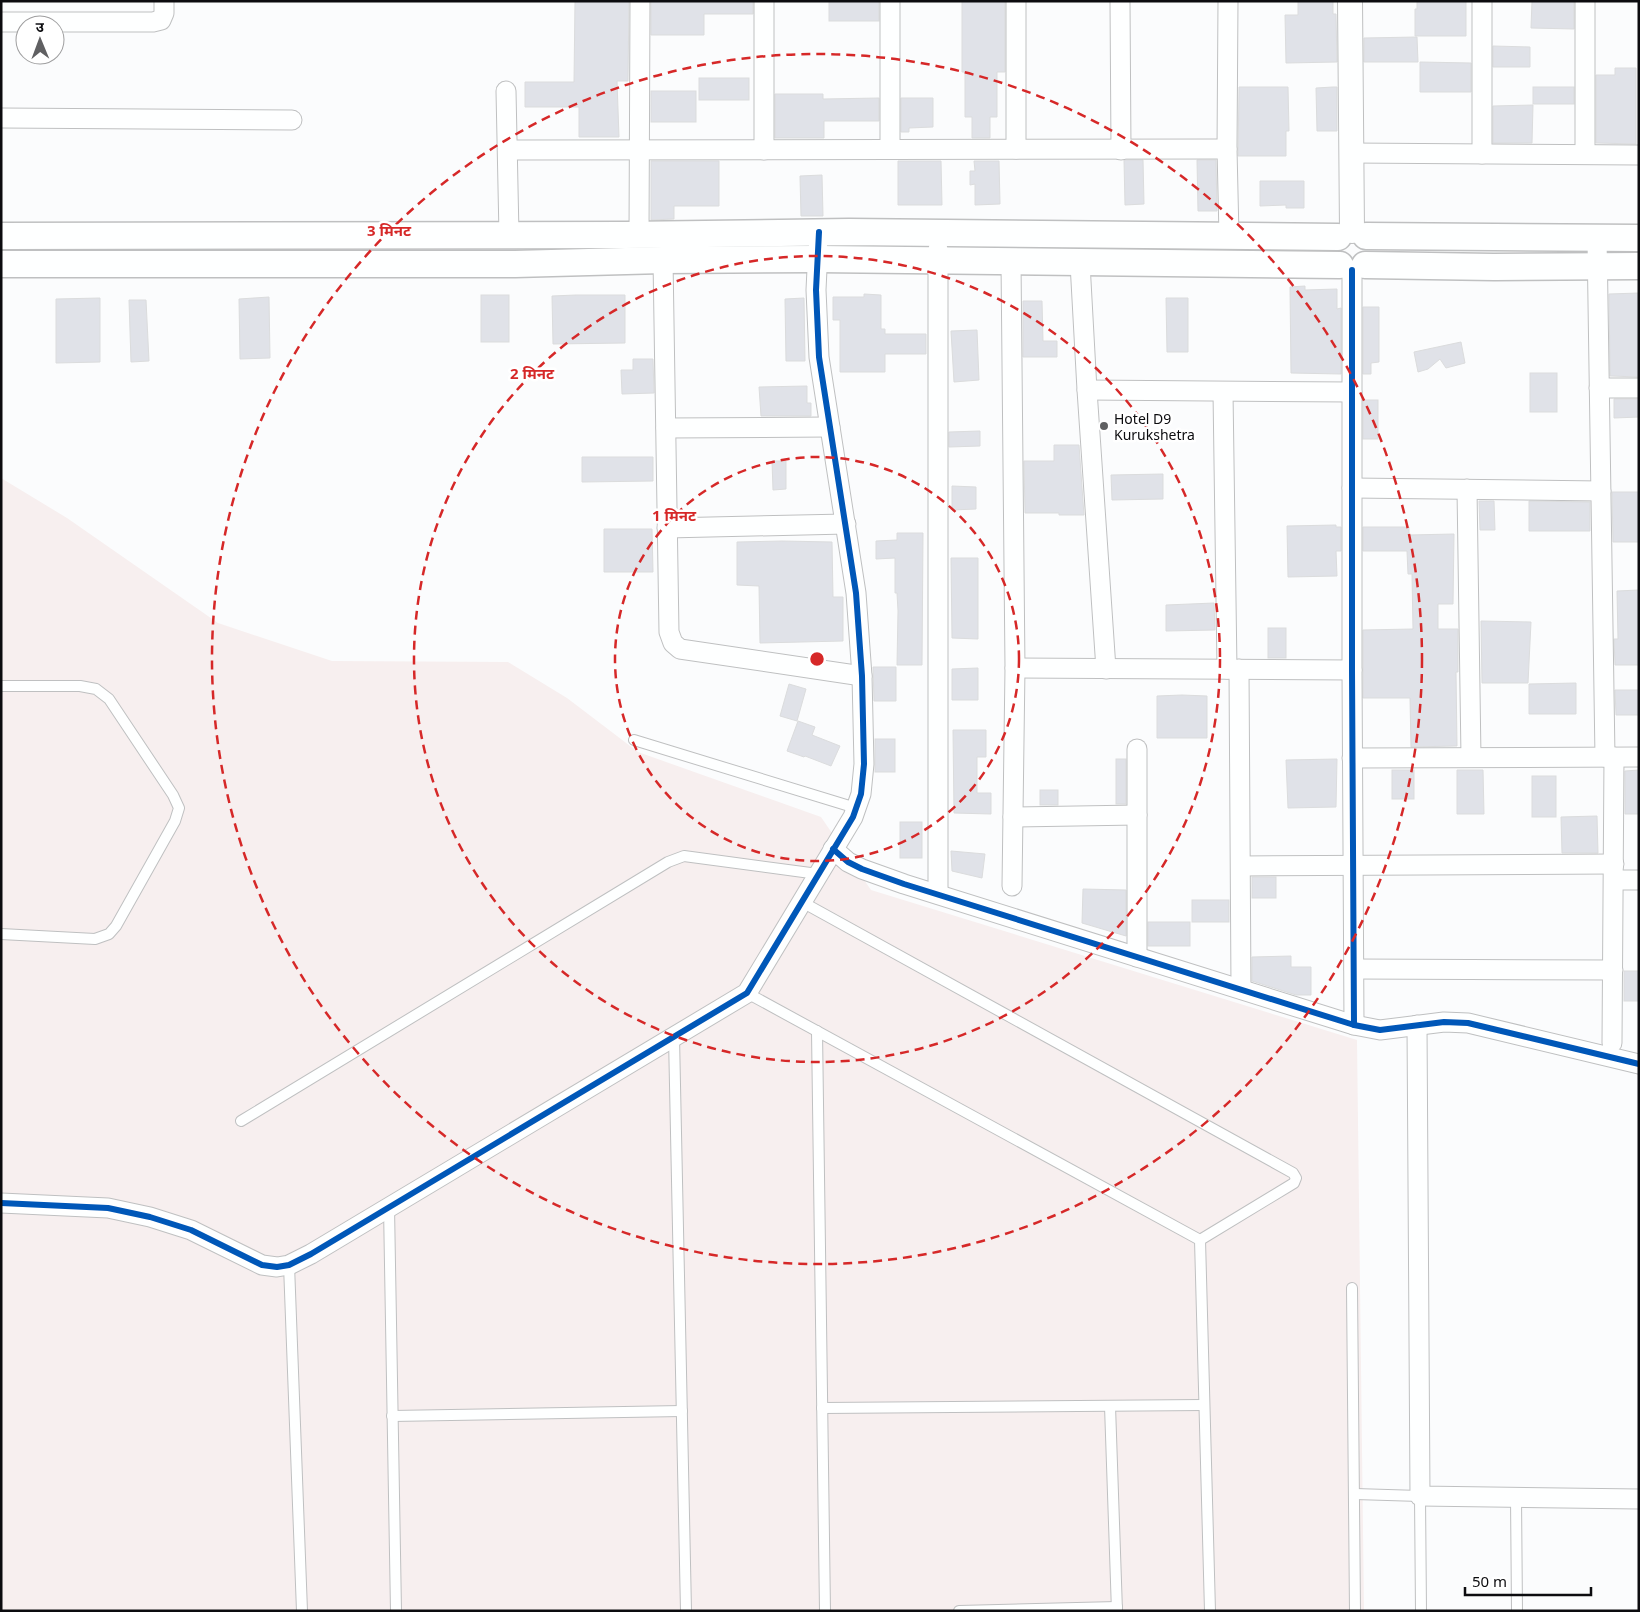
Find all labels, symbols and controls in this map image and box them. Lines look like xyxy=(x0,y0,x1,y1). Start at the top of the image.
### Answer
north arrow xyxy=(15,15,65,65)
text: उ xyxy=(35,17,45,36)
text: 3 मिनट xyxy=(367,220,412,240)
text: 2 मिनट xyxy=(510,363,555,383)
place label: Hotel D9 Kurukshetra xyxy=(1114,409,1195,444)
marker: Hotel D9 Kurukshetra xyxy=(1098,420,1110,432)
text: 1 मिनट xyxy=(652,505,697,525)
centre of rings xyxy=(808,650,826,668)
scale bar xyxy=(1465,1564,1591,1596)
text: 50 m xyxy=(1472,1571,1507,1591)

